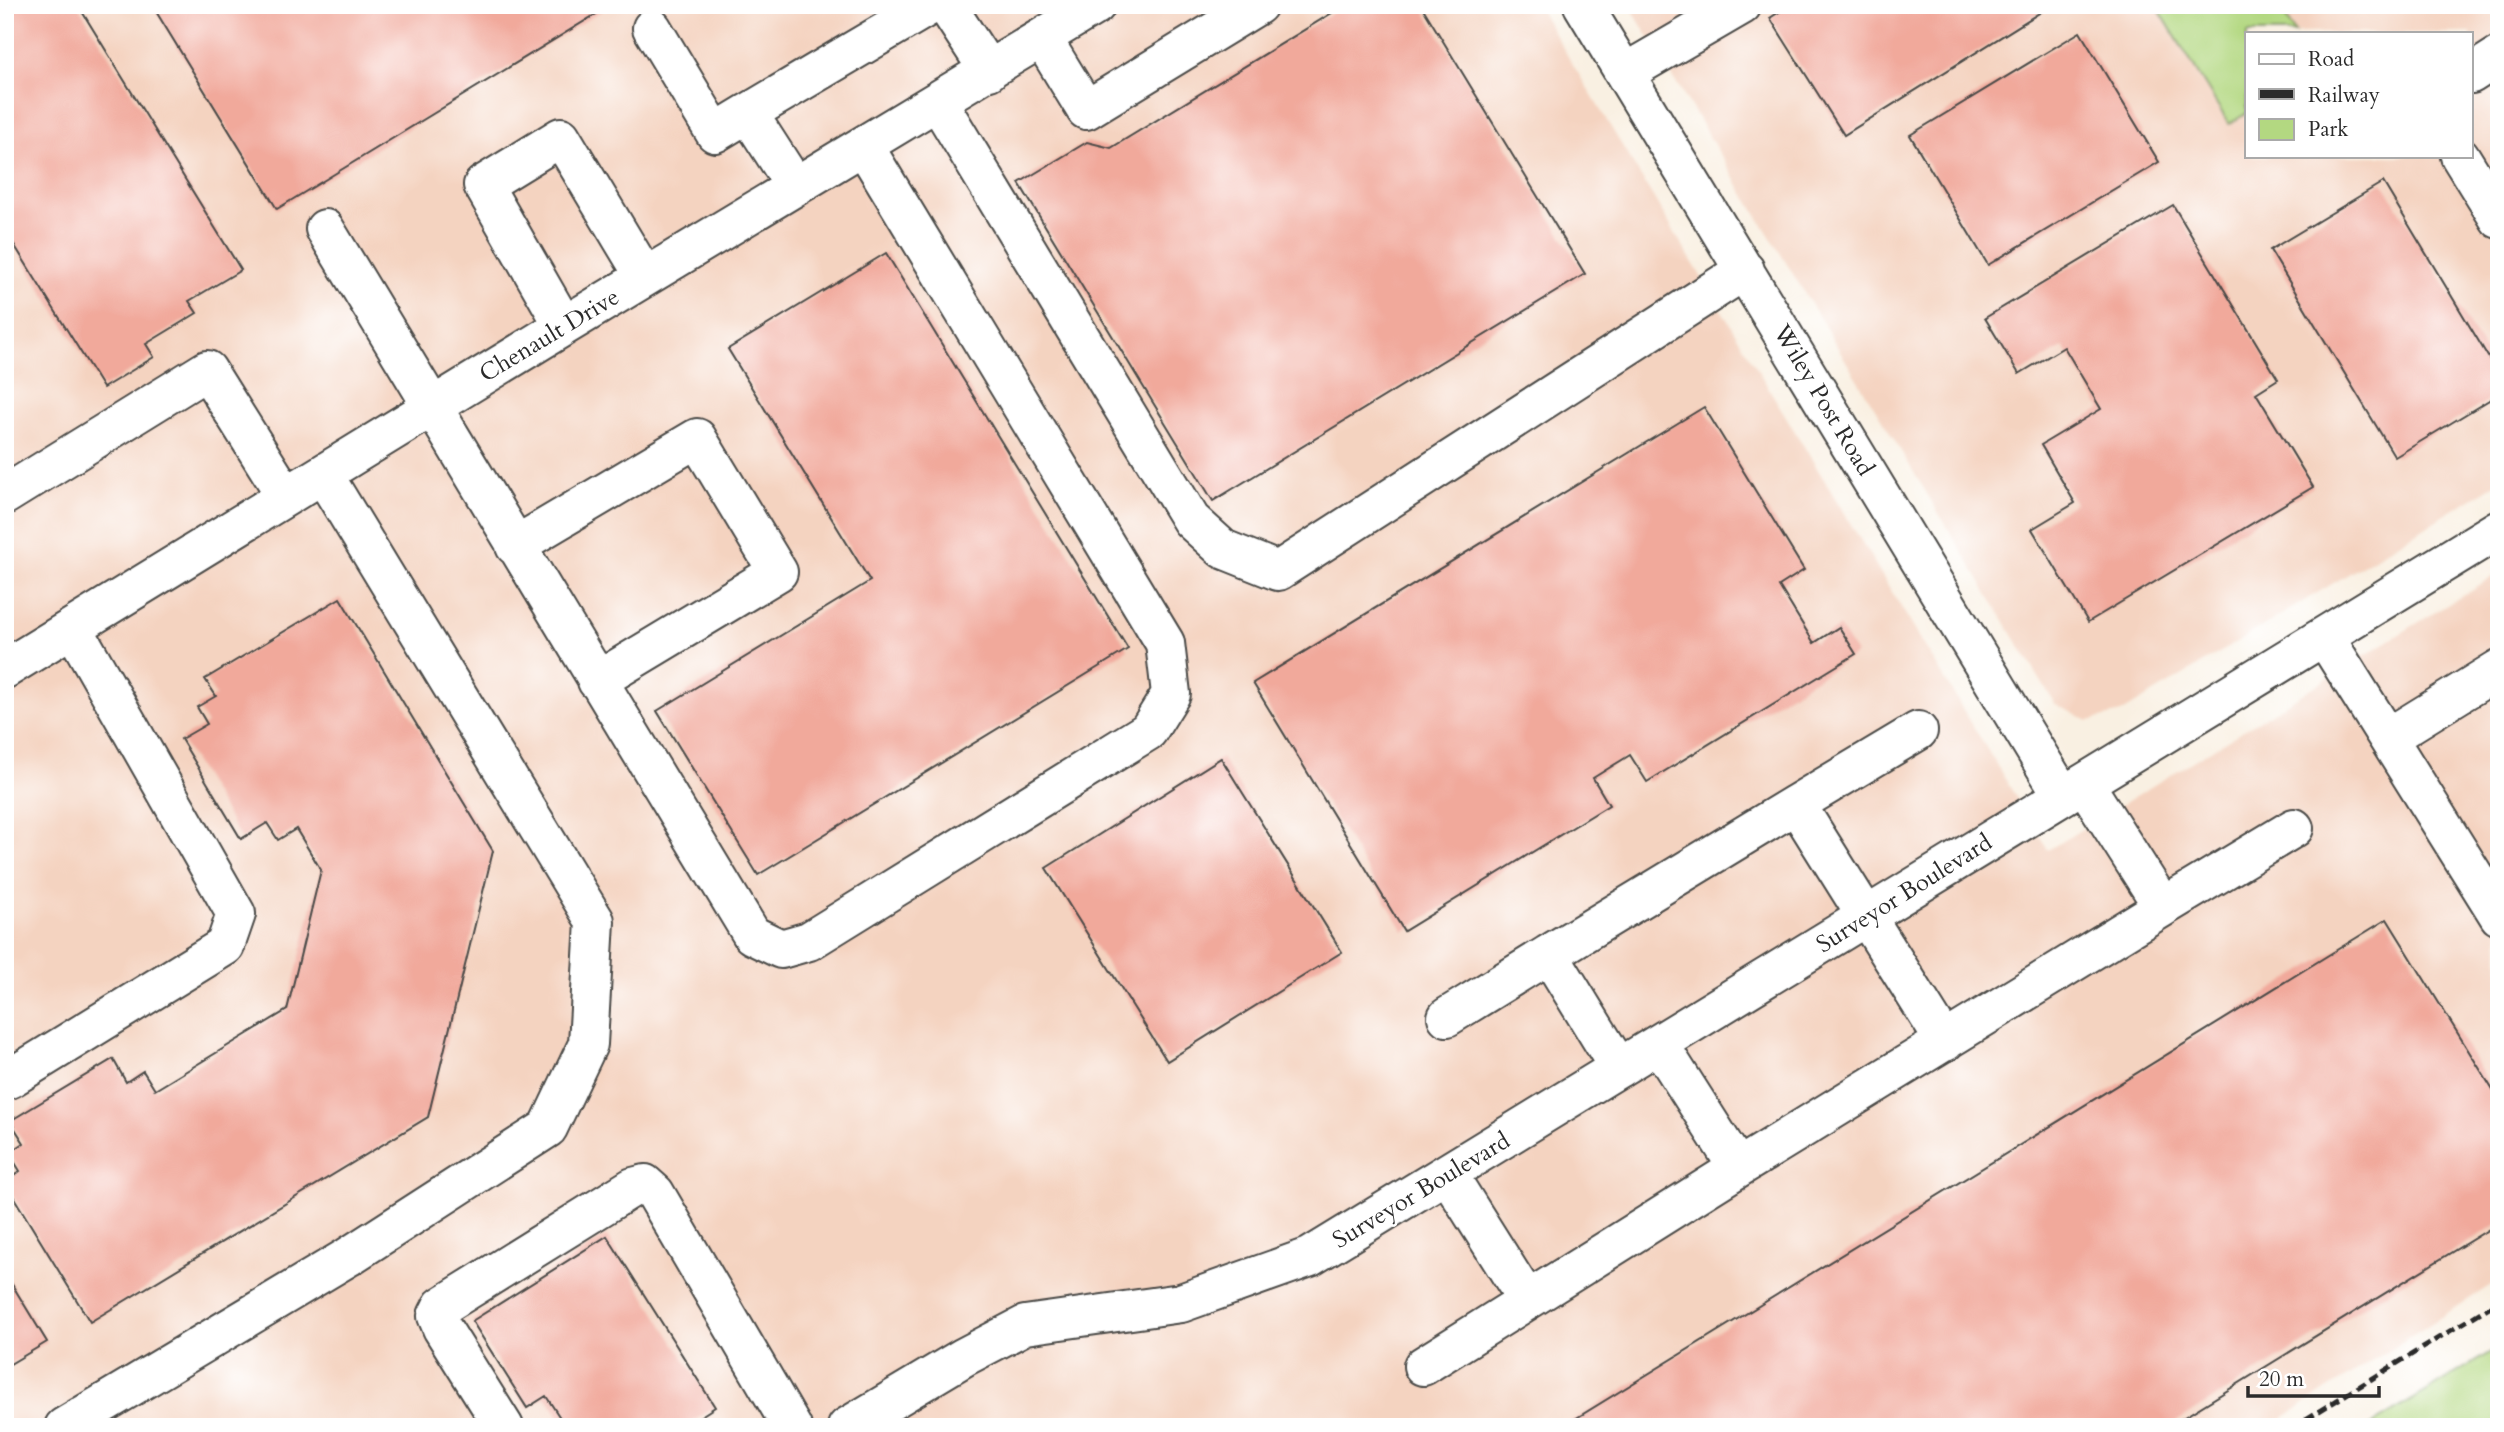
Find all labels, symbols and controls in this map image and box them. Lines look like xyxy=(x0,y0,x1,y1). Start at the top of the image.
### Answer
legend xyxy=(2245,32,2472,158)
text: Road xyxy=(2308,45,2354,74)
text: Railway xyxy=(2308,81,2380,110)
text: Park xyxy=(2308,115,2349,144)
street label: Chenault Drive xyxy=(473,281,625,390)
street label: Wiley Post Road xyxy=(1765,317,1882,482)
street label: Surveyor Boulevard xyxy=(1810,826,1999,961)
street label: Surveyor Boulevard xyxy=(1326,1124,1516,1256)
scale bar xyxy=(2248,1355,2380,1399)
text: 20 m xyxy=(2259,1365,2304,1394)

